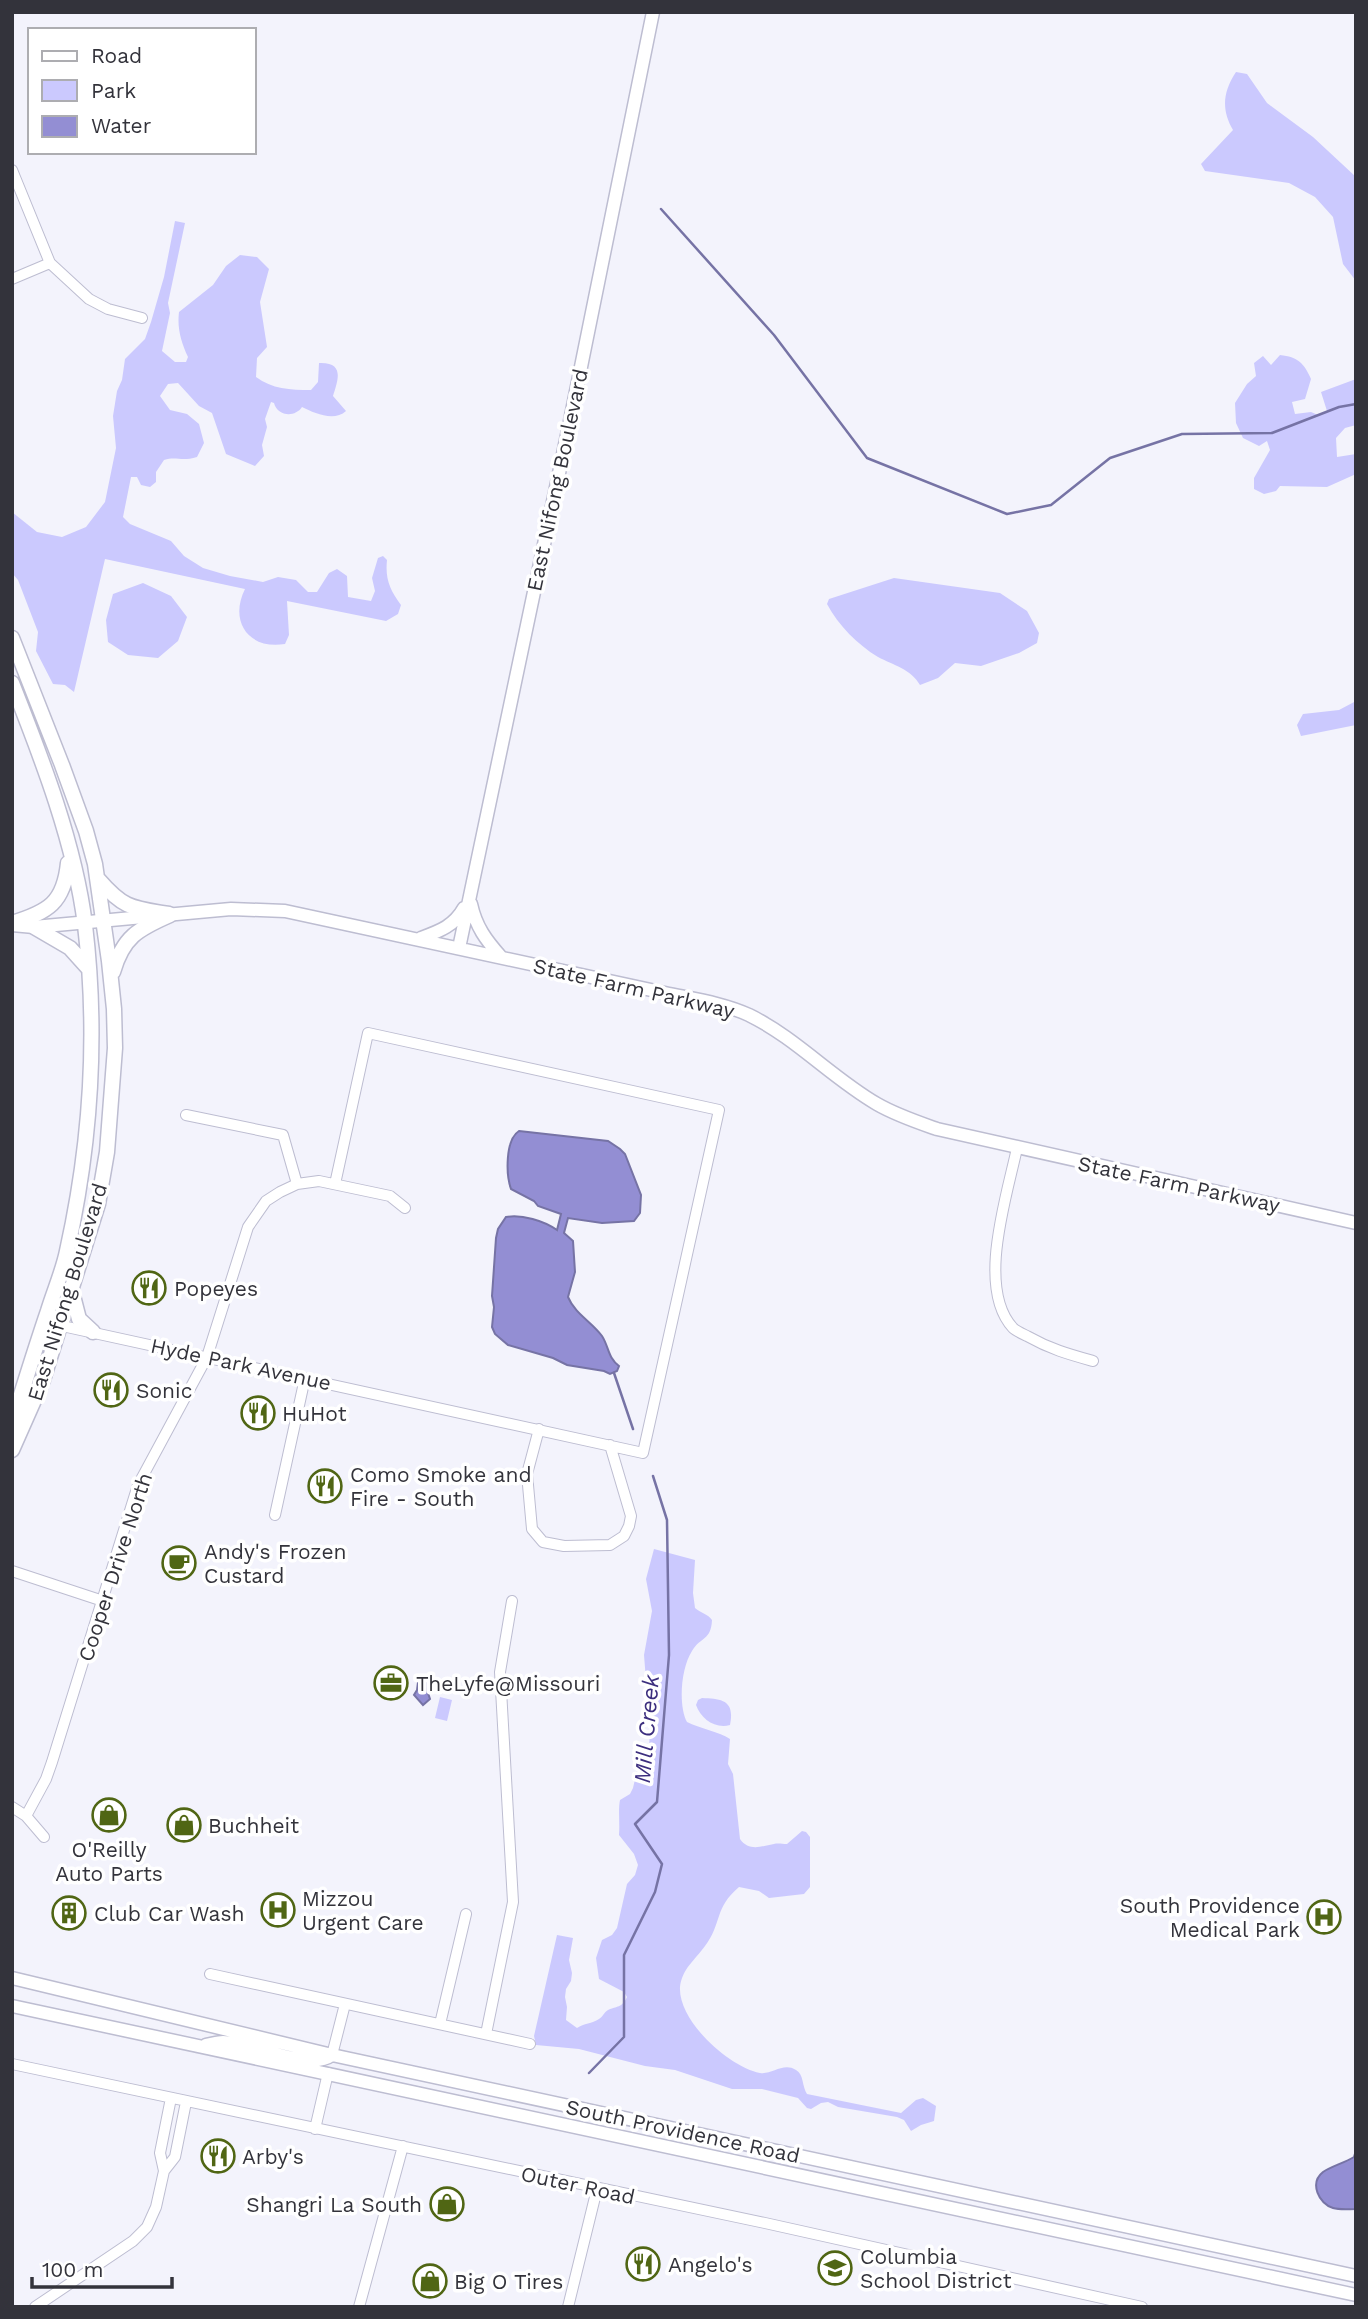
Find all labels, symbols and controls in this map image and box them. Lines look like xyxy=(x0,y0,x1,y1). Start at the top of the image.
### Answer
legend xyxy=(28,28,256,154)
text: Road xyxy=(91,43,142,68)
text: Park xyxy=(91,78,136,103)
text: Water xyxy=(91,113,152,138)
street label: East Nifong Boulevard xyxy=(521,367,593,593)
street label: State Farm Parkway xyxy=(531,953,737,1023)
street label: State Farm Parkway xyxy=(1076,1150,1282,1218)
street label: East Nifong Boulevard xyxy=(22,1180,112,1404)
restaurant icon: Popeyes xyxy=(130,1269,168,1307)
place label: Popeyes xyxy=(174,1276,258,1301)
street label: Hyde Park Avenue xyxy=(148,1333,334,1395)
restaurant icon: Sonic xyxy=(92,1371,130,1409)
place label: Sonic xyxy=(136,1378,192,1403)
restaurant icon: HuHot xyxy=(239,1394,277,1432)
place label: HuHot xyxy=(282,1401,347,1426)
place label: Como Smoke and Fire - South xyxy=(350,1462,532,1511)
restaurant icon: Como Smoke and Fire - South xyxy=(306,1467,344,1505)
street label: Cooper Drive North xyxy=(73,1469,157,1665)
place label: Andy's Frozen Custard xyxy=(204,1539,347,1588)
cafe icon: Andy's Frozen Custard xyxy=(160,1544,198,1582)
office icon: TheLyfe@Missouri xyxy=(372,1664,410,1702)
place label: TheLyfe@Missouri xyxy=(416,1671,600,1696)
water label: Mill Creek xyxy=(629,1672,665,1784)
shop icon: O'Reilly Auto Parts xyxy=(90,1796,128,1834)
shop icon: Buchheit xyxy=(165,1806,203,1844)
place label: Buchheit xyxy=(208,1813,299,1838)
place label: O'Reilly Auto Parts xyxy=(55,1837,163,1886)
place label: Mizzou Urgent Care xyxy=(302,1886,424,1935)
hospital icon: Mizzou Urgent Care xyxy=(259,1891,297,1929)
place label: South Providence Medical Park xyxy=(1120,1893,1300,1942)
building icon: Club Car Wash xyxy=(50,1894,88,1932)
hospital icon: South Providence Medical Park xyxy=(1305,1898,1343,1936)
place label: Club Car Wash xyxy=(94,1901,244,1926)
street label: South Providence Road xyxy=(564,2094,802,2168)
restaurant icon: Arby's xyxy=(199,2137,237,2175)
place label: Arby's xyxy=(242,2144,304,2169)
street label: Outer Road xyxy=(519,2161,637,2209)
shop icon: Shangri La South xyxy=(428,2185,466,2223)
place label: Shangri La South xyxy=(246,2192,422,2217)
place label: Columbia School District xyxy=(860,2244,1012,2293)
restaurant icon: Angelo's xyxy=(624,2245,662,2283)
scale bar xyxy=(32,2246,172,2290)
school or university icon: Columbia School District xyxy=(816,2249,854,2287)
place label: Angelo's xyxy=(668,2252,753,2277)
text: 100 m xyxy=(42,2257,104,2282)
shop icon: Big O Tires xyxy=(411,2262,449,2300)
place label: Big O Tires xyxy=(454,2269,563,2294)

